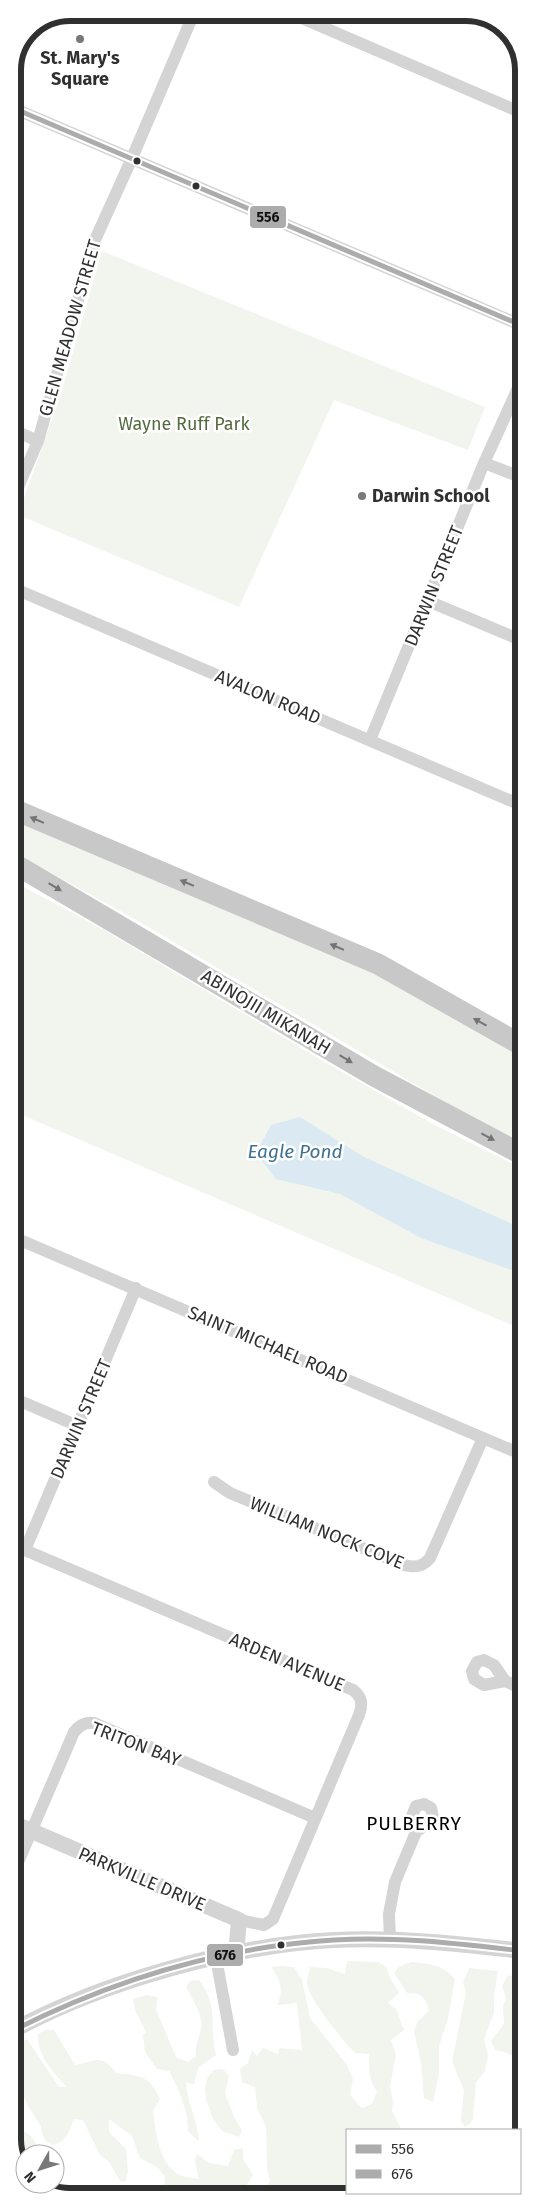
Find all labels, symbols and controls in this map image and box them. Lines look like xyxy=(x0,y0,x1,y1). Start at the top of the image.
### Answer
marker: St. Mary's Square xyxy=(74,33,86,45)
place label: St. Mary's Square xyxy=(40,47,120,90)
unlabelled marker xyxy=(132,156,142,166)
unlabelled marker xyxy=(191,181,201,191)
line badge: 556 xyxy=(249,205,287,229)
text: 556 xyxy=(257,209,280,226)
street label: GLEN MEADOW STREET xyxy=(34,236,106,419)
park label: Wayne Ruff Park xyxy=(118,413,251,435)
place label: Darwin School xyxy=(372,485,490,507)
marker: Darwin School xyxy=(356,490,368,502)
street label: DARWIN STREET xyxy=(400,522,468,649)
street label: AVALON ROAD xyxy=(212,665,324,729)
one-way arrow xyxy=(30,815,44,823)
one-way arrow xyxy=(179,879,194,887)
one-way arrow xyxy=(49,882,62,891)
one-way arrow xyxy=(330,942,344,950)
street label: ABINOJII MIKANAH xyxy=(197,965,335,1059)
one-way arrow xyxy=(474,1017,487,1026)
one-way arrow xyxy=(339,1054,352,1063)
one-way arrow xyxy=(481,1133,496,1141)
water label: Eagle Pond xyxy=(247,1140,343,1163)
street label: SAINT MICHAEL ROAD xyxy=(185,1301,351,1389)
street label: DARWIN STREET xyxy=(46,1355,116,1482)
street label: WILLIAM NOCK COVE xyxy=(247,1492,407,1574)
street label: ARDEN AVENUE xyxy=(226,1628,348,1696)
street label: TRITON BAY xyxy=(88,1717,184,1771)
district label: PULBERRY xyxy=(366,1812,462,1835)
street label: PARKVILLE DRIVE xyxy=(75,1842,209,1916)
unlabelled marker xyxy=(276,1940,286,1950)
line badge: 676 xyxy=(206,1943,244,1967)
text: 676 xyxy=(214,1947,236,1964)
legend xyxy=(346,2129,521,2194)
text: 556 xyxy=(391,2140,414,2158)
north arrow xyxy=(15,2144,65,2194)
text: 676 xyxy=(391,2165,413,2183)
text: N xyxy=(21,2168,40,2186)

